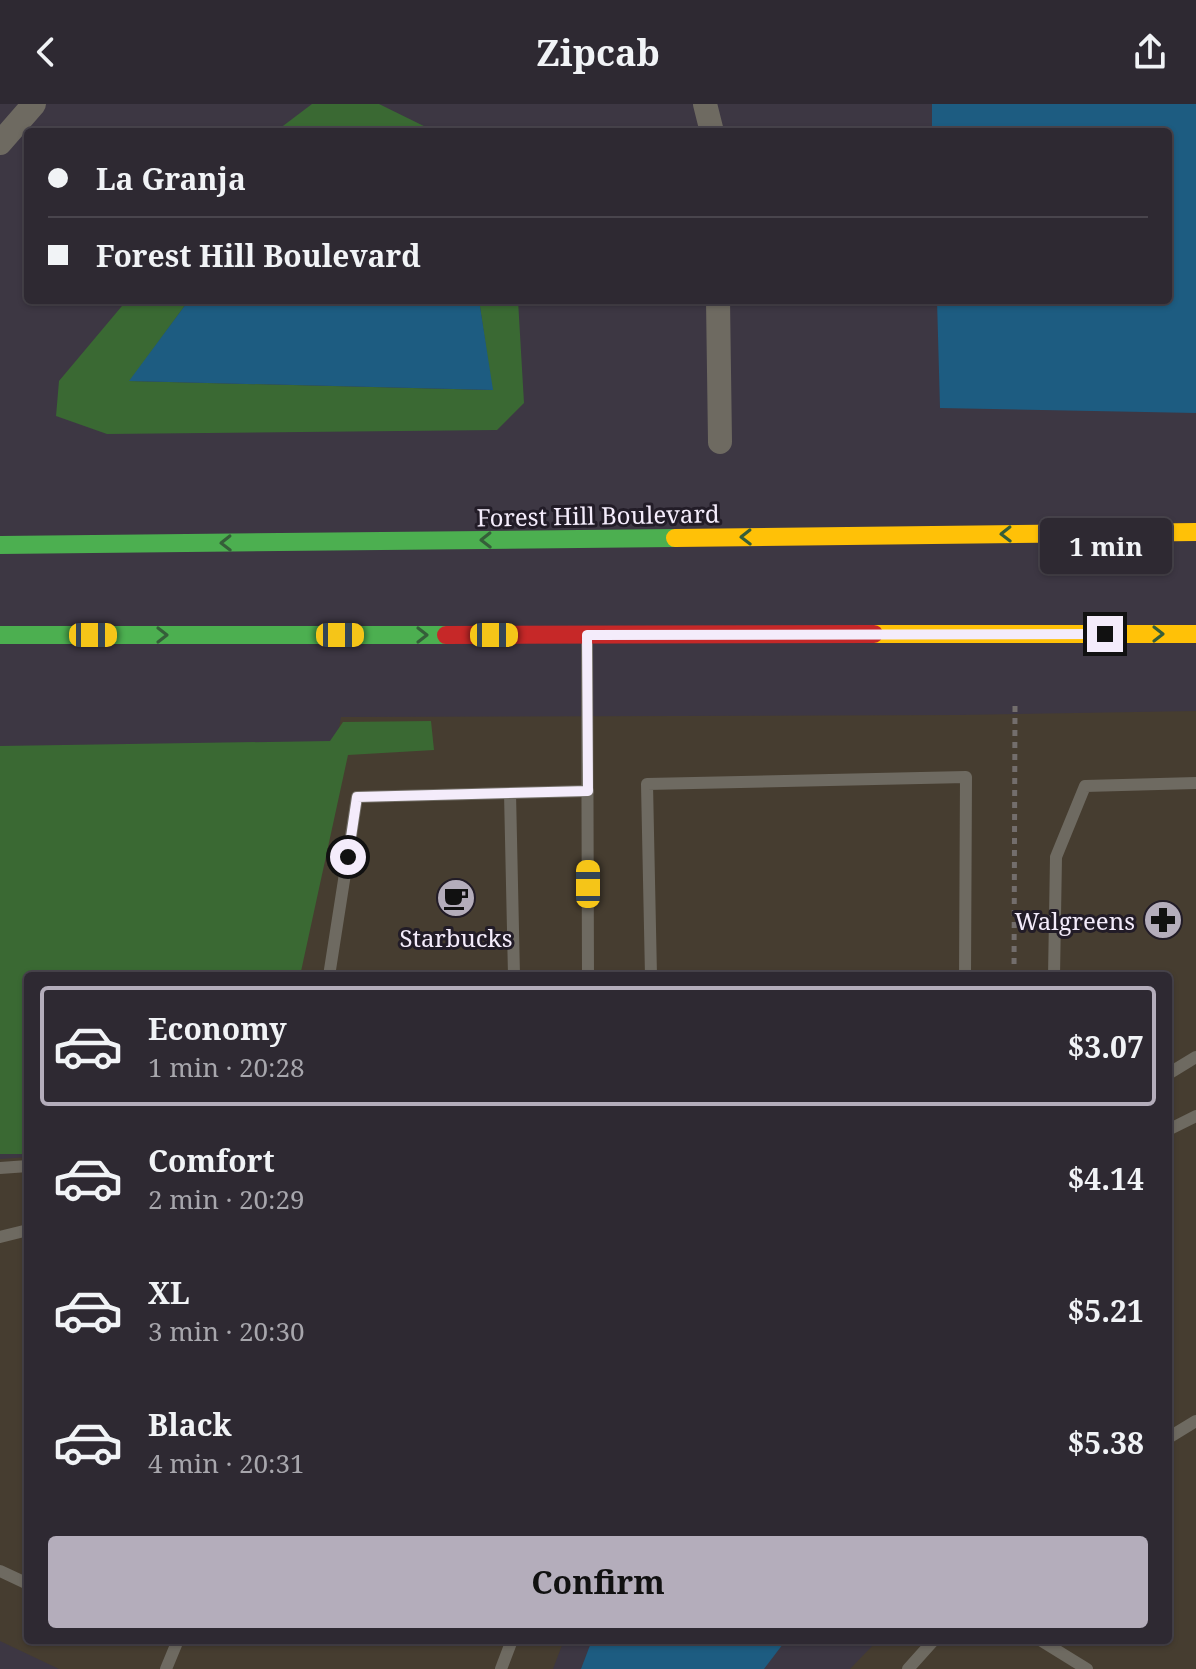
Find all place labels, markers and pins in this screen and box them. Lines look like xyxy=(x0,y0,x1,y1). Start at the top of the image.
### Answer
cafe icon: Starbucks xyxy=(435,877,477,919)
pharmacy icon: Walgreens xyxy=(1142,899,1184,941)
place label: Walgreens xyxy=(1014,904,1135,937)
place label: Starbucks xyxy=(400,921,512,954)

